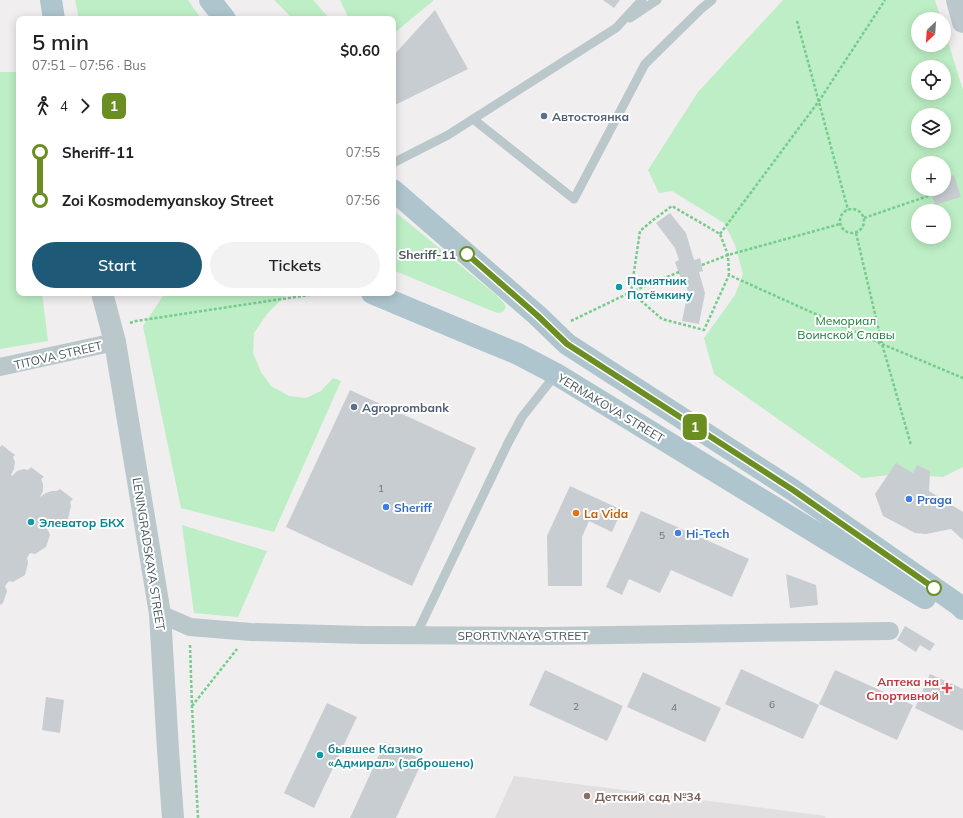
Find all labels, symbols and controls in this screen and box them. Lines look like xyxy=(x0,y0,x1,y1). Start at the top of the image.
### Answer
north arrow xyxy=(911,12,951,52)
map controls xyxy=(911,12,951,244)
text: 5 min xyxy=(32,28,89,56)
text: $0.60 xyxy=(340,41,380,60)
text: 07:51 – 07:56 · Bus xyxy=(32,57,146,73)
button: locate xyxy=(911,60,951,100)
icon: walk xyxy=(32,95,54,117)
icon: forward xyxy=(74,95,96,117)
text: 1 xyxy=(110,97,118,115)
text: 4 xyxy=(60,98,68,114)
button: layers xyxy=(911,108,951,148)
place label: Автостоянка xyxy=(552,109,629,124)
marker: Автостоянка xyxy=(539,111,549,121)
text: Sheriff-11 xyxy=(62,143,134,162)
text: 07:55 xyxy=(346,144,380,160)
button: + xyxy=(911,156,951,196)
text: Zoi Kosmodemyanskoy Street xyxy=(62,191,273,210)
text: 07:56 xyxy=(346,192,380,208)
button: − xyxy=(911,204,951,244)
button: Start xyxy=(32,242,202,288)
button: Tickets xyxy=(210,242,380,288)
marker: Sheriff-11 xyxy=(459,246,475,262)
place label: Sheriff-11 xyxy=(398,247,456,262)
place label: Памятник Потёмкину xyxy=(627,273,693,302)
marker: Памятник Потёмкину xyxy=(614,282,624,292)
park label: Мемориал Воинской Славы xyxy=(797,313,895,342)
street label: TITOVA STREET xyxy=(13,337,104,372)
street label: YERMAKOVA STREET xyxy=(554,370,668,446)
place label: Agroprombank xyxy=(362,400,449,415)
marker: Agroprombank xyxy=(349,402,359,412)
line badge: 1 xyxy=(682,414,708,440)
text: 1 xyxy=(691,418,699,436)
street label: LENINGRADSKAYA STREET xyxy=(129,476,169,632)
house number: 1 xyxy=(378,482,384,495)
place label: Praga xyxy=(917,492,952,507)
marker: Praga xyxy=(904,494,914,504)
place label: Sheriff xyxy=(394,500,433,515)
marker: Sheriff xyxy=(381,502,391,512)
place label: La Vida xyxy=(584,506,628,521)
marker: La Vida xyxy=(571,508,581,518)
place label: Элеватор БКХ xyxy=(39,515,125,530)
marker: Элеватор БКХ xyxy=(26,517,36,527)
place label: Hi-Tech xyxy=(686,526,729,541)
marker: Hi-Tech xyxy=(673,528,683,538)
house number: 5 xyxy=(659,529,665,542)
unlabelled marker xyxy=(926,580,942,596)
street label: SPORTIVNAYA STREET xyxy=(458,628,589,643)
place label: Аптека на Спортивной xyxy=(866,674,939,703)
marker: Аптека на Спортивной xyxy=(942,683,952,693)
house number: 6 xyxy=(769,698,775,711)
house number: 2 xyxy=(573,700,579,713)
house number: 4 xyxy=(671,701,677,714)
place label: бывшее Казино «Адмирал» (заброшено) xyxy=(328,741,474,770)
marker: бывшее Казино «Адмирал» (заброшено) xyxy=(315,750,325,760)
place label: Детский сад №34 xyxy=(595,789,701,804)
marker: Детский сад №34 xyxy=(582,791,592,801)

